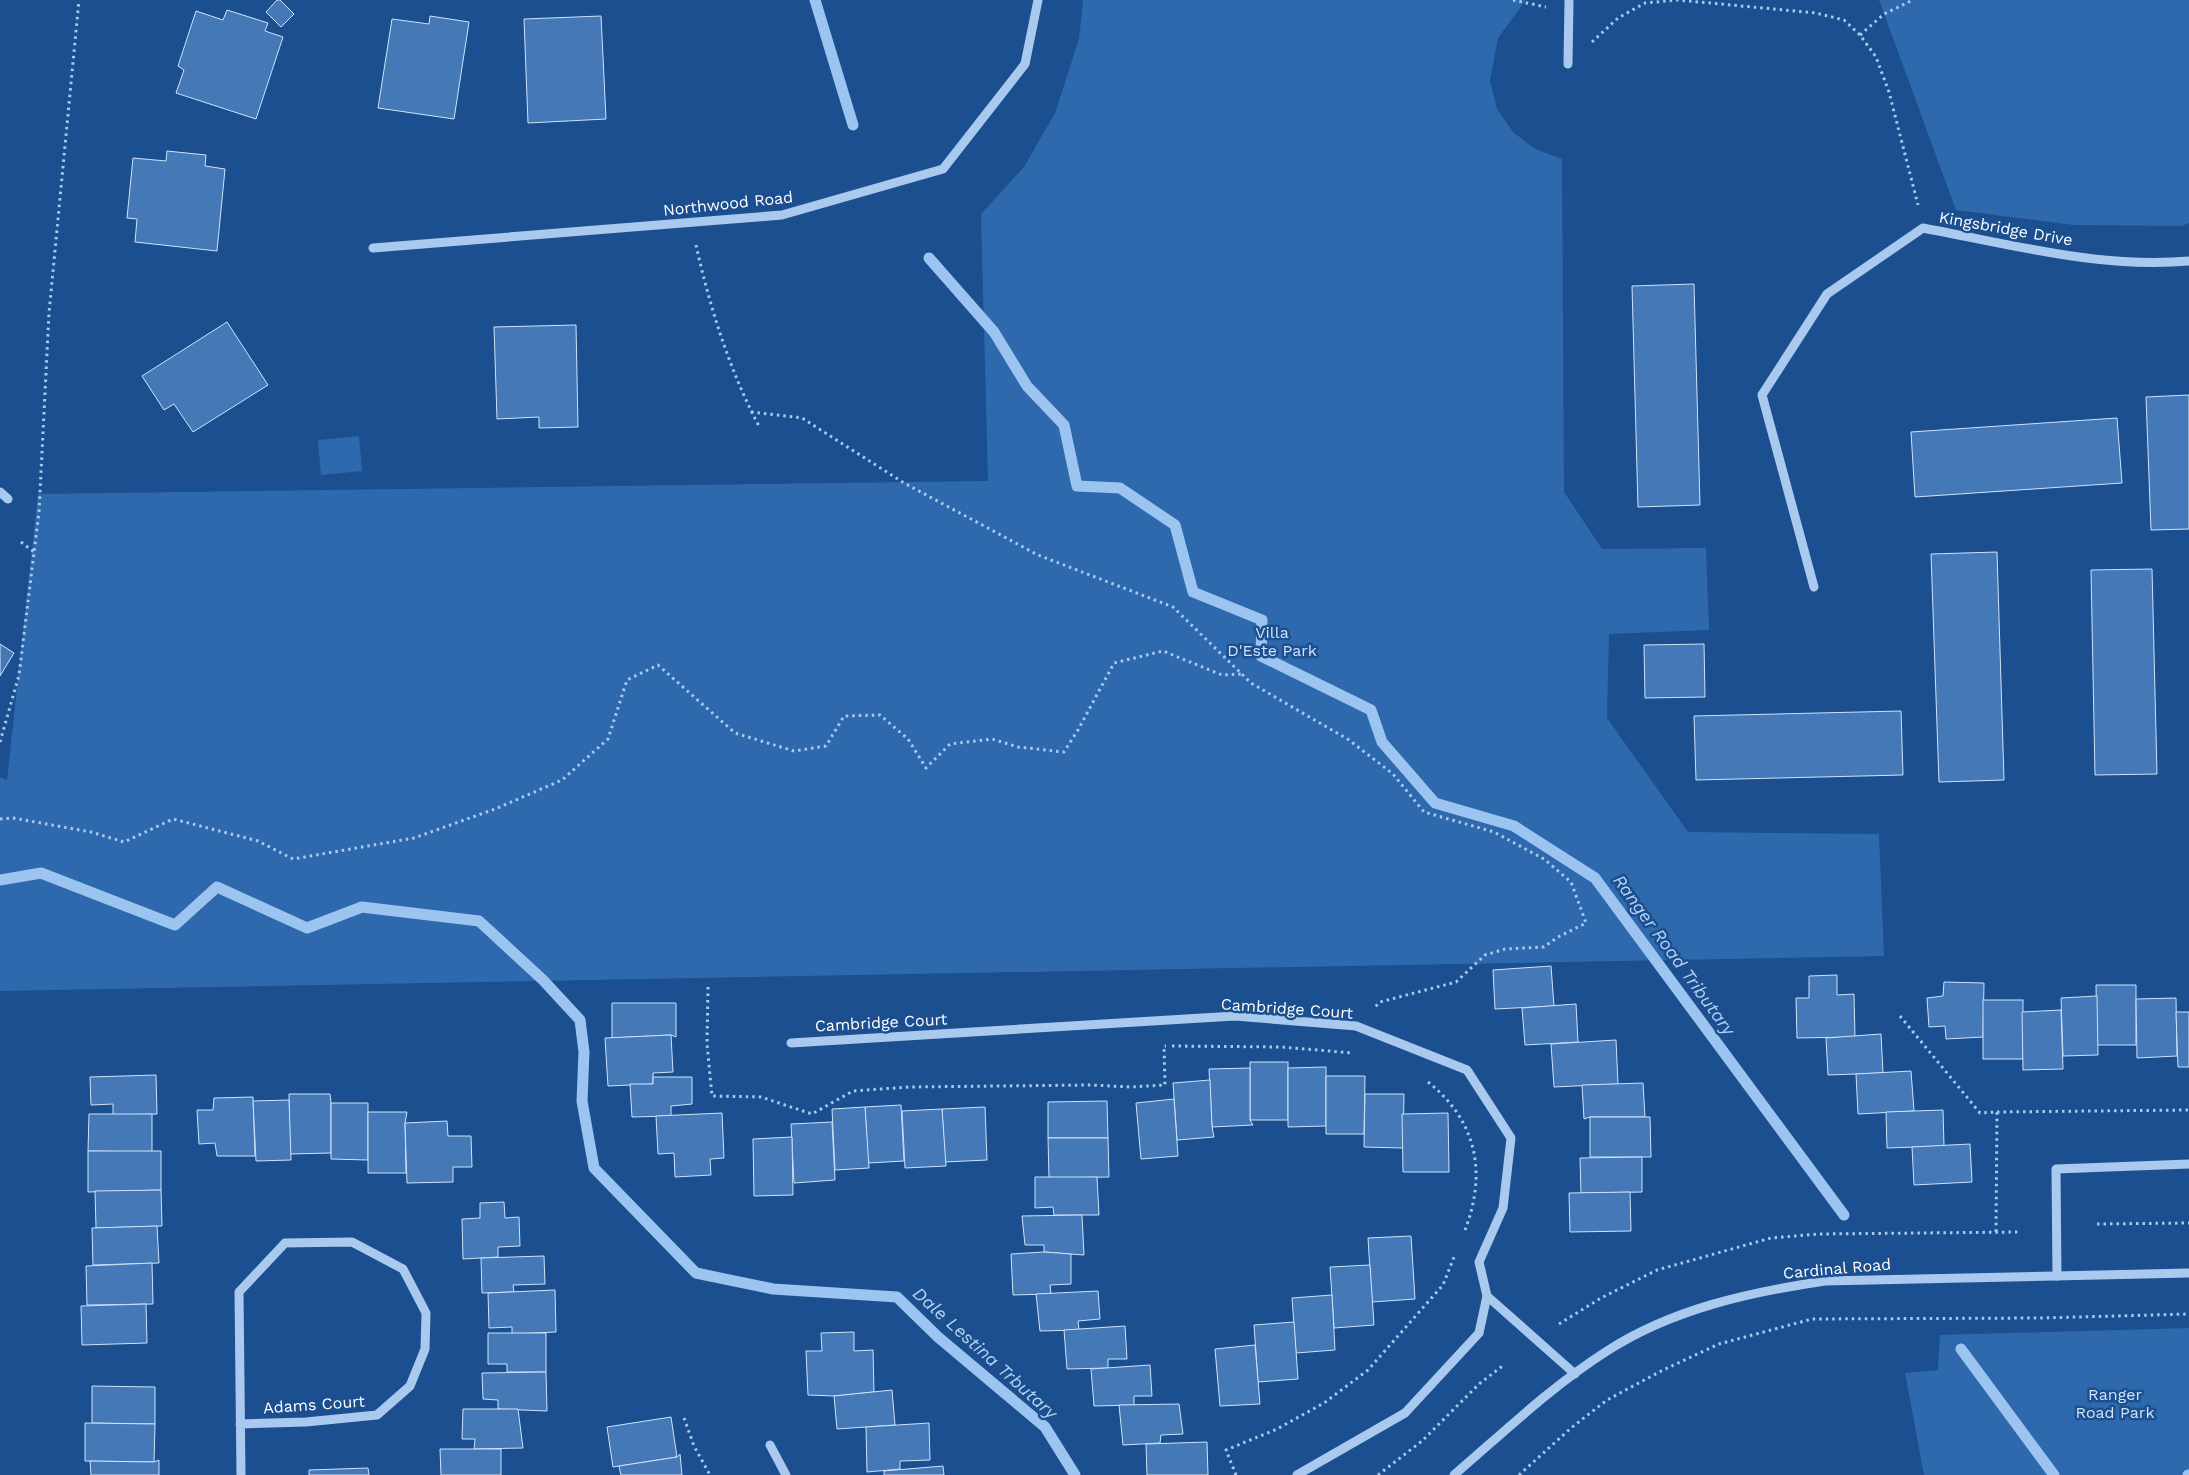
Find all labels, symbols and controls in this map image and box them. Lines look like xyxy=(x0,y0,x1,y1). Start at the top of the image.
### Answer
street label: Northwood Road xyxy=(662,187,794,220)
street label: Kingsbridge Drive xyxy=(1938,207,2074,250)
park label: Villa D'Este Park xyxy=(1227,623,1317,660)
water label: Ranger Road Tributary xyxy=(1609,870,1741,1041)
street label: Cambridge Court xyxy=(1220,994,1354,1023)
street label: Cambridge Court xyxy=(814,1010,948,1035)
street label: Cardinal Road xyxy=(1782,1254,1892,1283)
water label: Dale Lestina Trbutary xyxy=(909,1282,1063,1424)
park label: Ranger Road Park xyxy=(2076,1385,2154,1422)
street label: Adams Court xyxy=(263,1391,366,1418)

